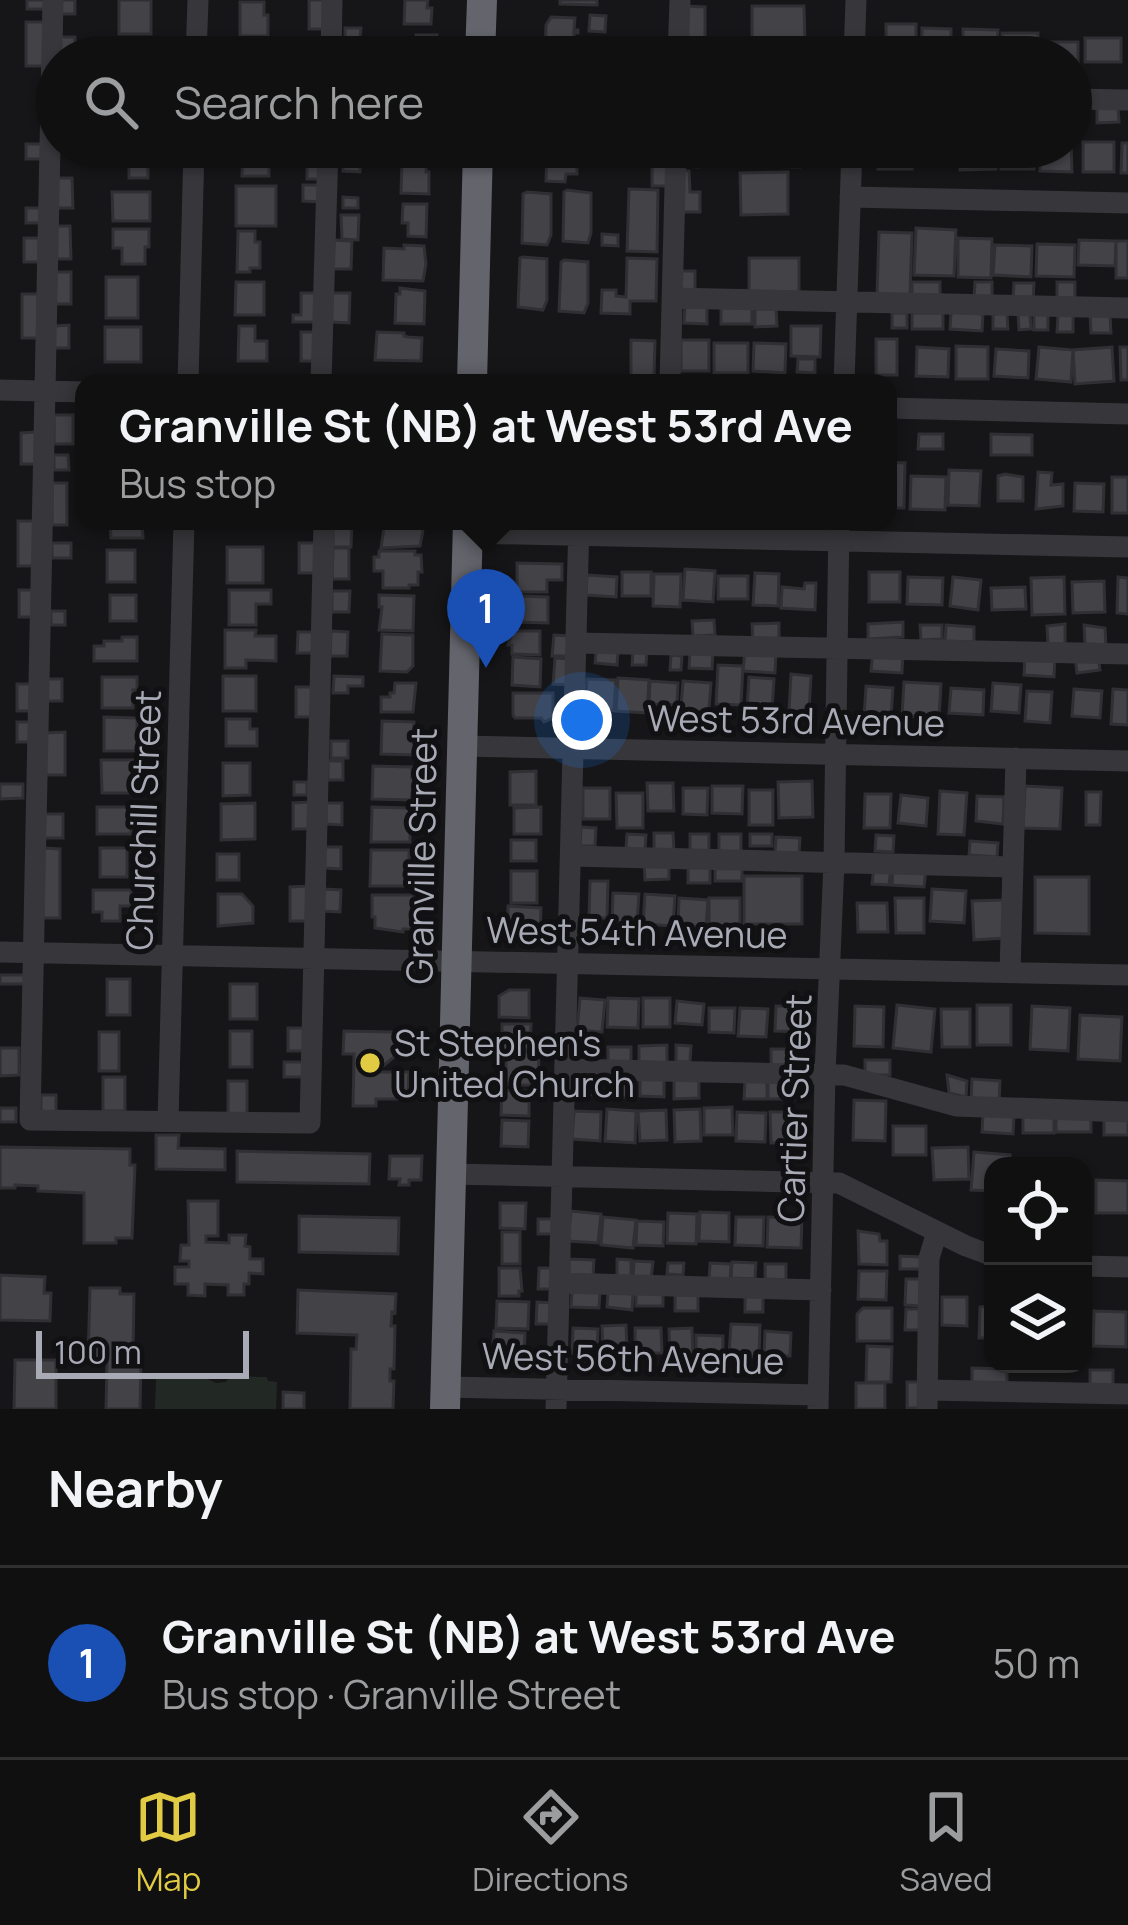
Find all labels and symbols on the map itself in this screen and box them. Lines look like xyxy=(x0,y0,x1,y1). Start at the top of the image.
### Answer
pin: 1 xyxy=(447,569,525,668)
street label: Churchill Street xyxy=(114,689,172,951)
your location xyxy=(552,690,612,750)
street label: West 53rd Avenue xyxy=(647,693,945,747)
street label: Granville Street xyxy=(394,727,448,985)
street label: West 54th Avenue xyxy=(486,905,788,959)
street label: Cartier Street xyxy=(766,993,822,1223)
place label: St Stephen's United Church xyxy=(394,1018,635,1108)
marker: St Stephen's United Church xyxy=(357,1050,383,1076)
scale bar xyxy=(36,1325,249,1378)
street label: West 56th Avenue xyxy=(481,1331,785,1385)

